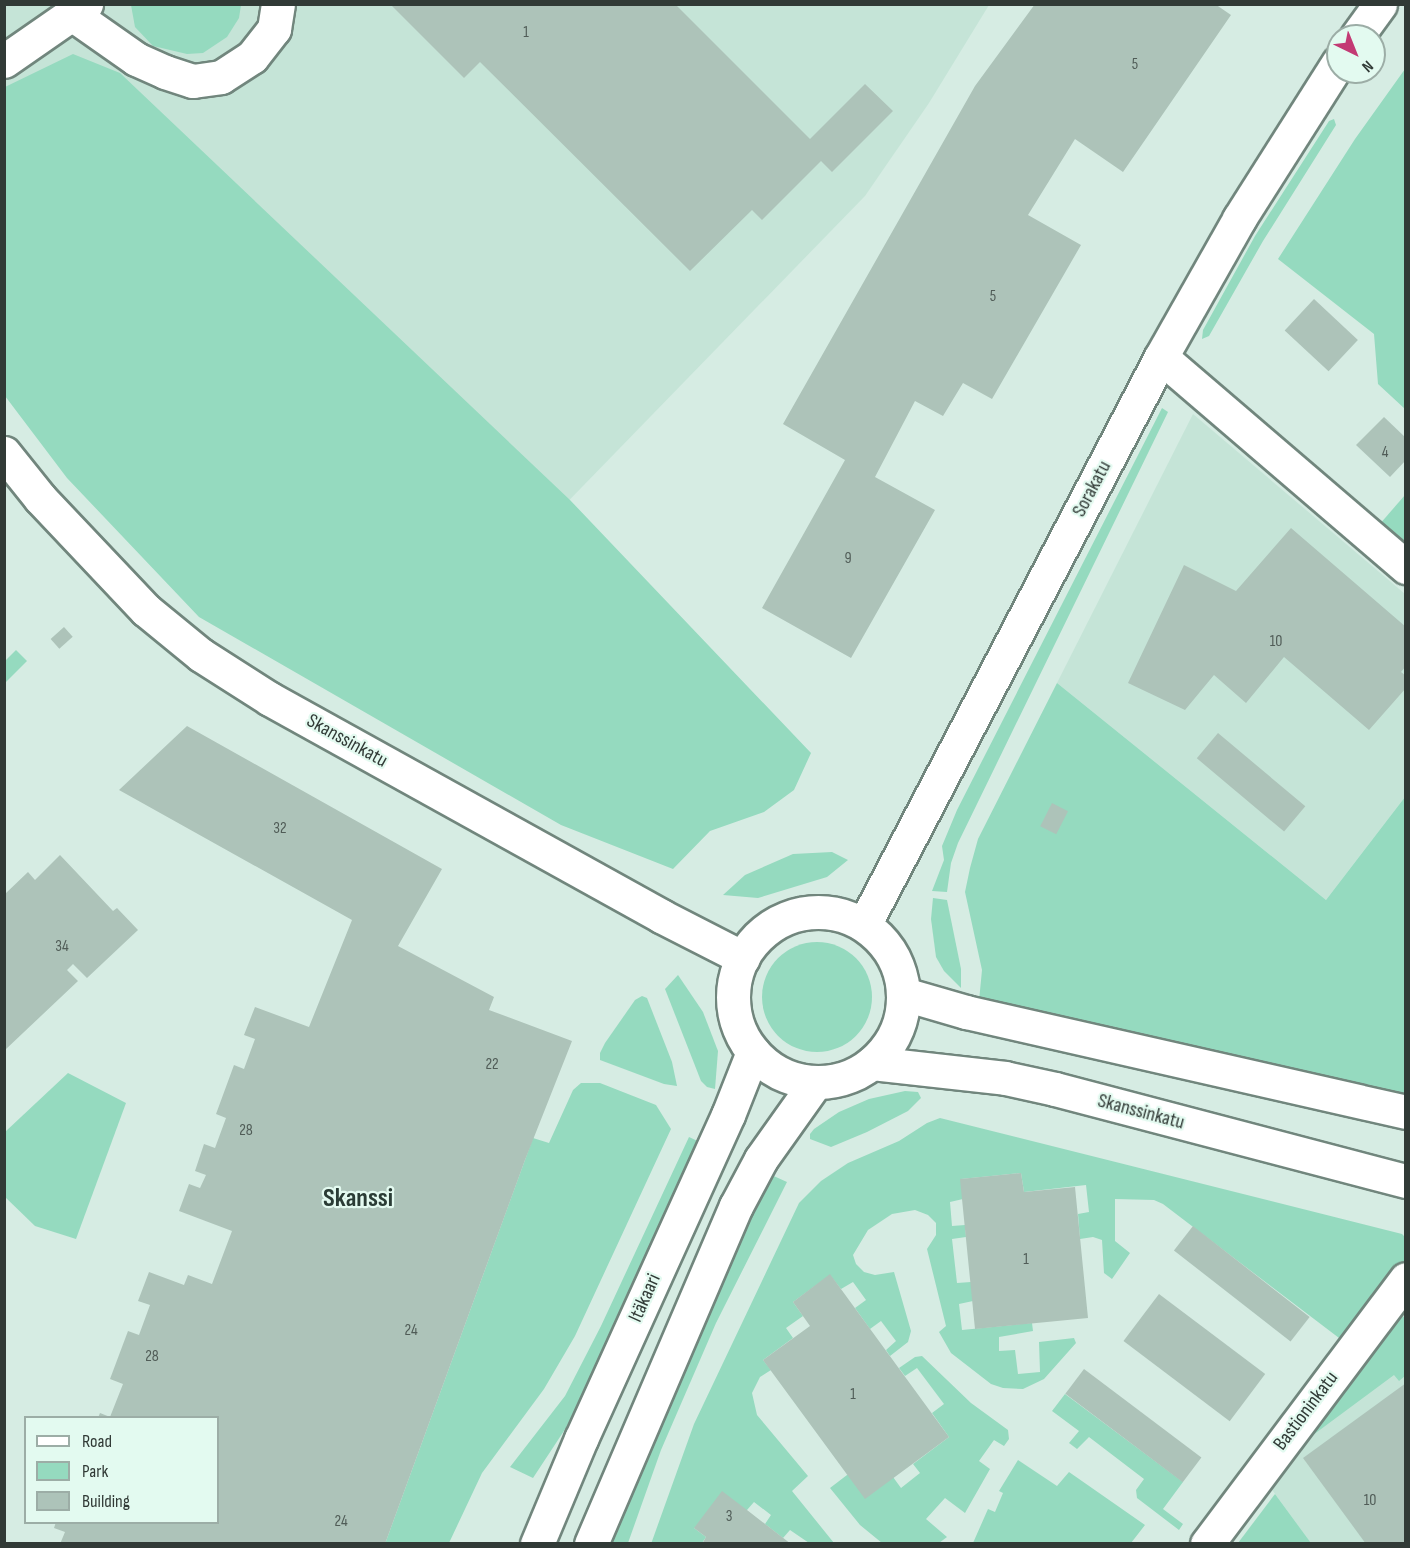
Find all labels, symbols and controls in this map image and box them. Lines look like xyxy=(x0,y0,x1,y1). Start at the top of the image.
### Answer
house number: 1 xyxy=(523,23,529,43)
north arrow xyxy=(1326,24,1386,84)
house number: 5 xyxy=(1132,55,1138,75)
text: N xyxy=(1358,56,1377,76)
house number: 5 xyxy=(990,287,996,307)
house number: 4 xyxy=(1382,443,1388,463)
street label: Sorakatu xyxy=(1067,457,1117,521)
house number: 9 xyxy=(844,549,852,569)
house number: 10 xyxy=(1270,632,1282,652)
street label: Skanssinkatu xyxy=(302,709,392,773)
house number: 32 xyxy=(273,819,287,839)
house number: 34 xyxy=(55,937,69,957)
house number: 22 xyxy=(485,1055,499,1075)
street label: Skanssinkatu xyxy=(1095,1089,1187,1135)
house number: 28 xyxy=(239,1121,253,1141)
district label: Skanssi xyxy=(323,1183,393,1215)
house number: 1 xyxy=(1023,1250,1029,1270)
street label: Itäkaari xyxy=(624,1270,666,1326)
house number: 24 xyxy=(404,1321,418,1341)
house number: 28 xyxy=(145,1347,159,1367)
street label: Bastioninkatu xyxy=(1269,1367,1343,1455)
house number: 1 xyxy=(850,1385,856,1405)
legend xyxy=(24,1416,219,1524)
text: Road xyxy=(82,1431,112,1452)
text: Park xyxy=(82,1461,108,1482)
text: Building xyxy=(82,1491,130,1512)
house number: 10 xyxy=(1364,1491,1376,1511)
house number: 3 xyxy=(726,1507,732,1527)
house number: 24 xyxy=(334,1512,348,1532)

